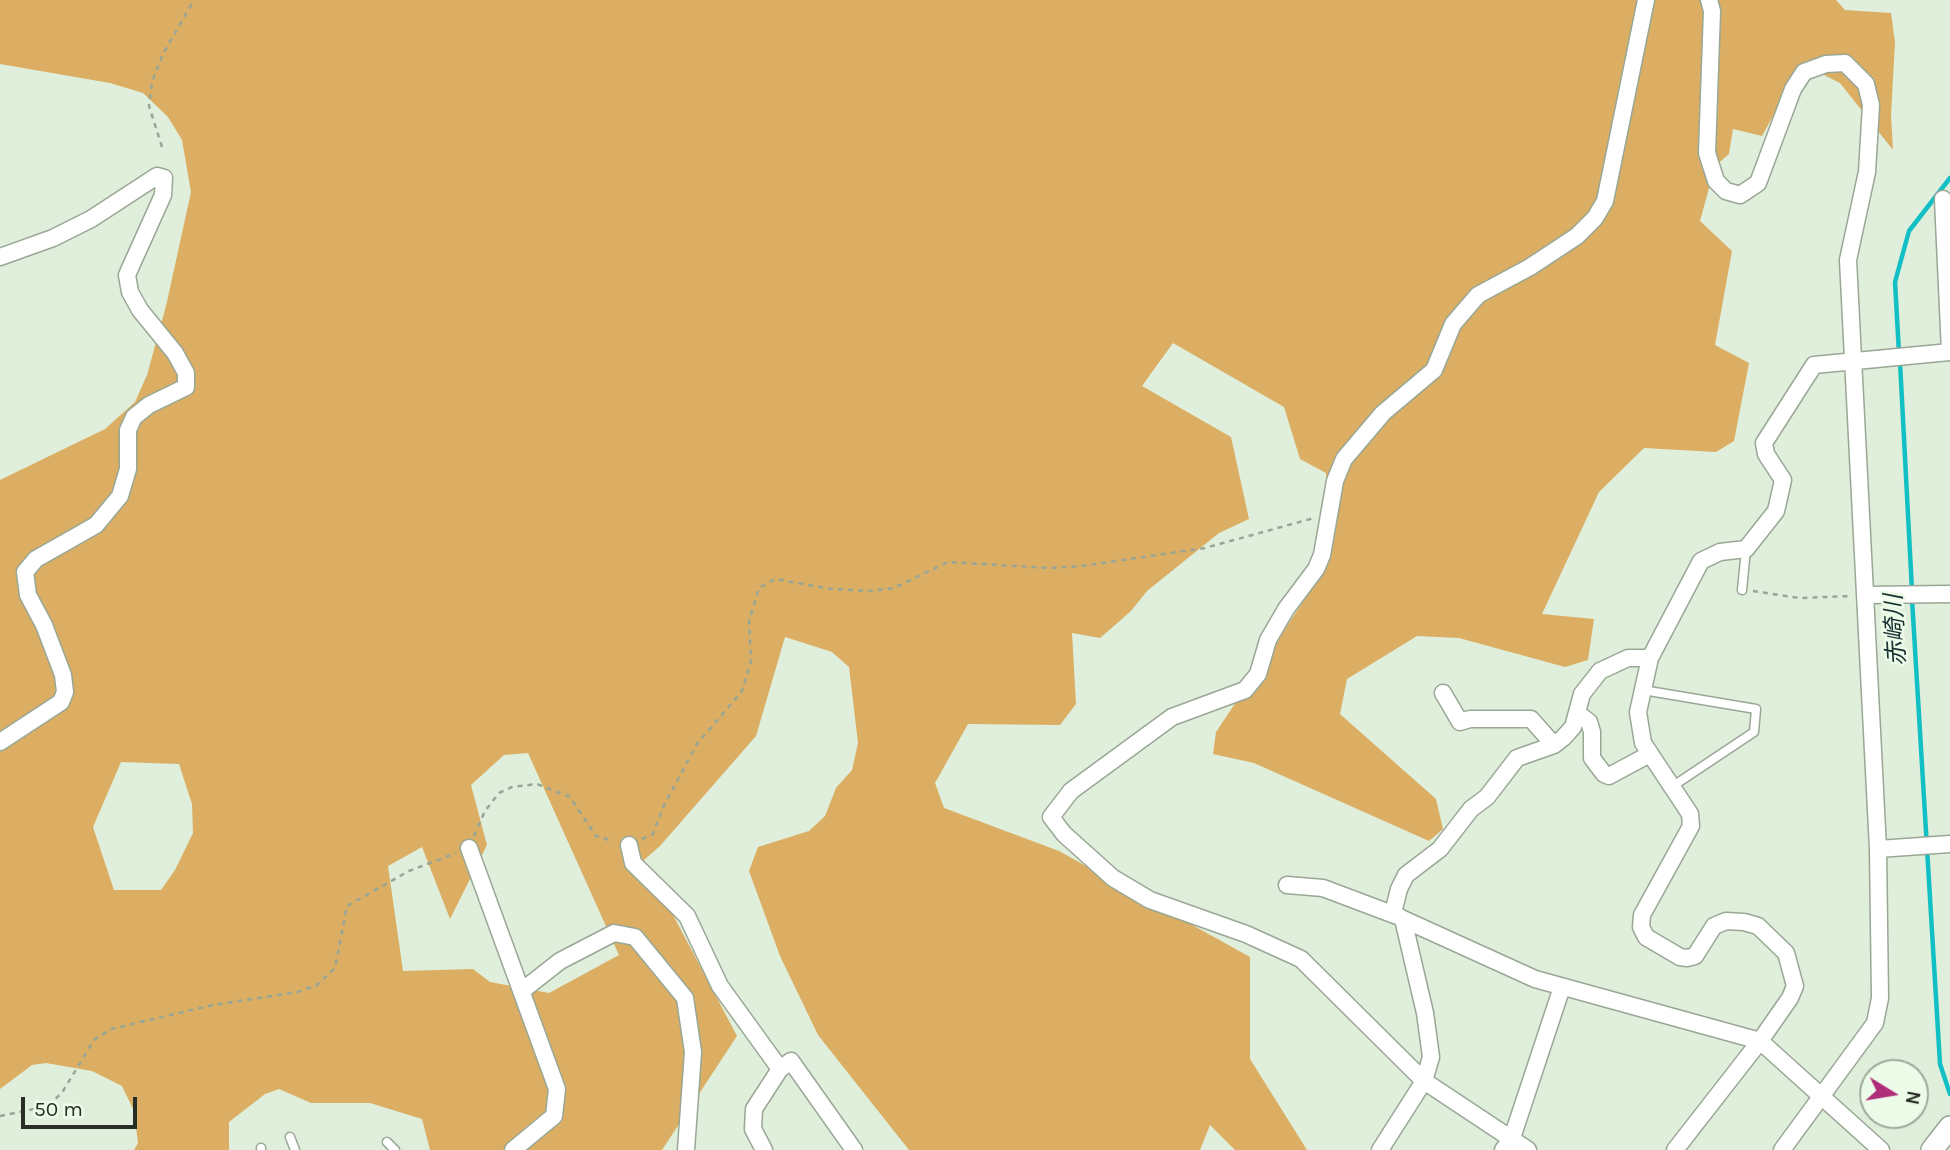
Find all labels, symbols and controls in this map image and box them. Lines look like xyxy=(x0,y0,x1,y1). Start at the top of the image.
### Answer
water label: 赤崎川 xyxy=(1880,593,1912,667)
north arrow xyxy=(1859,1059,1929,1129)
scale bar xyxy=(24,1084,140,1128)
text: N xyxy=(1901,1089,1925,1106)
text: 50 m xyxy=(34,1097,83,1121)

